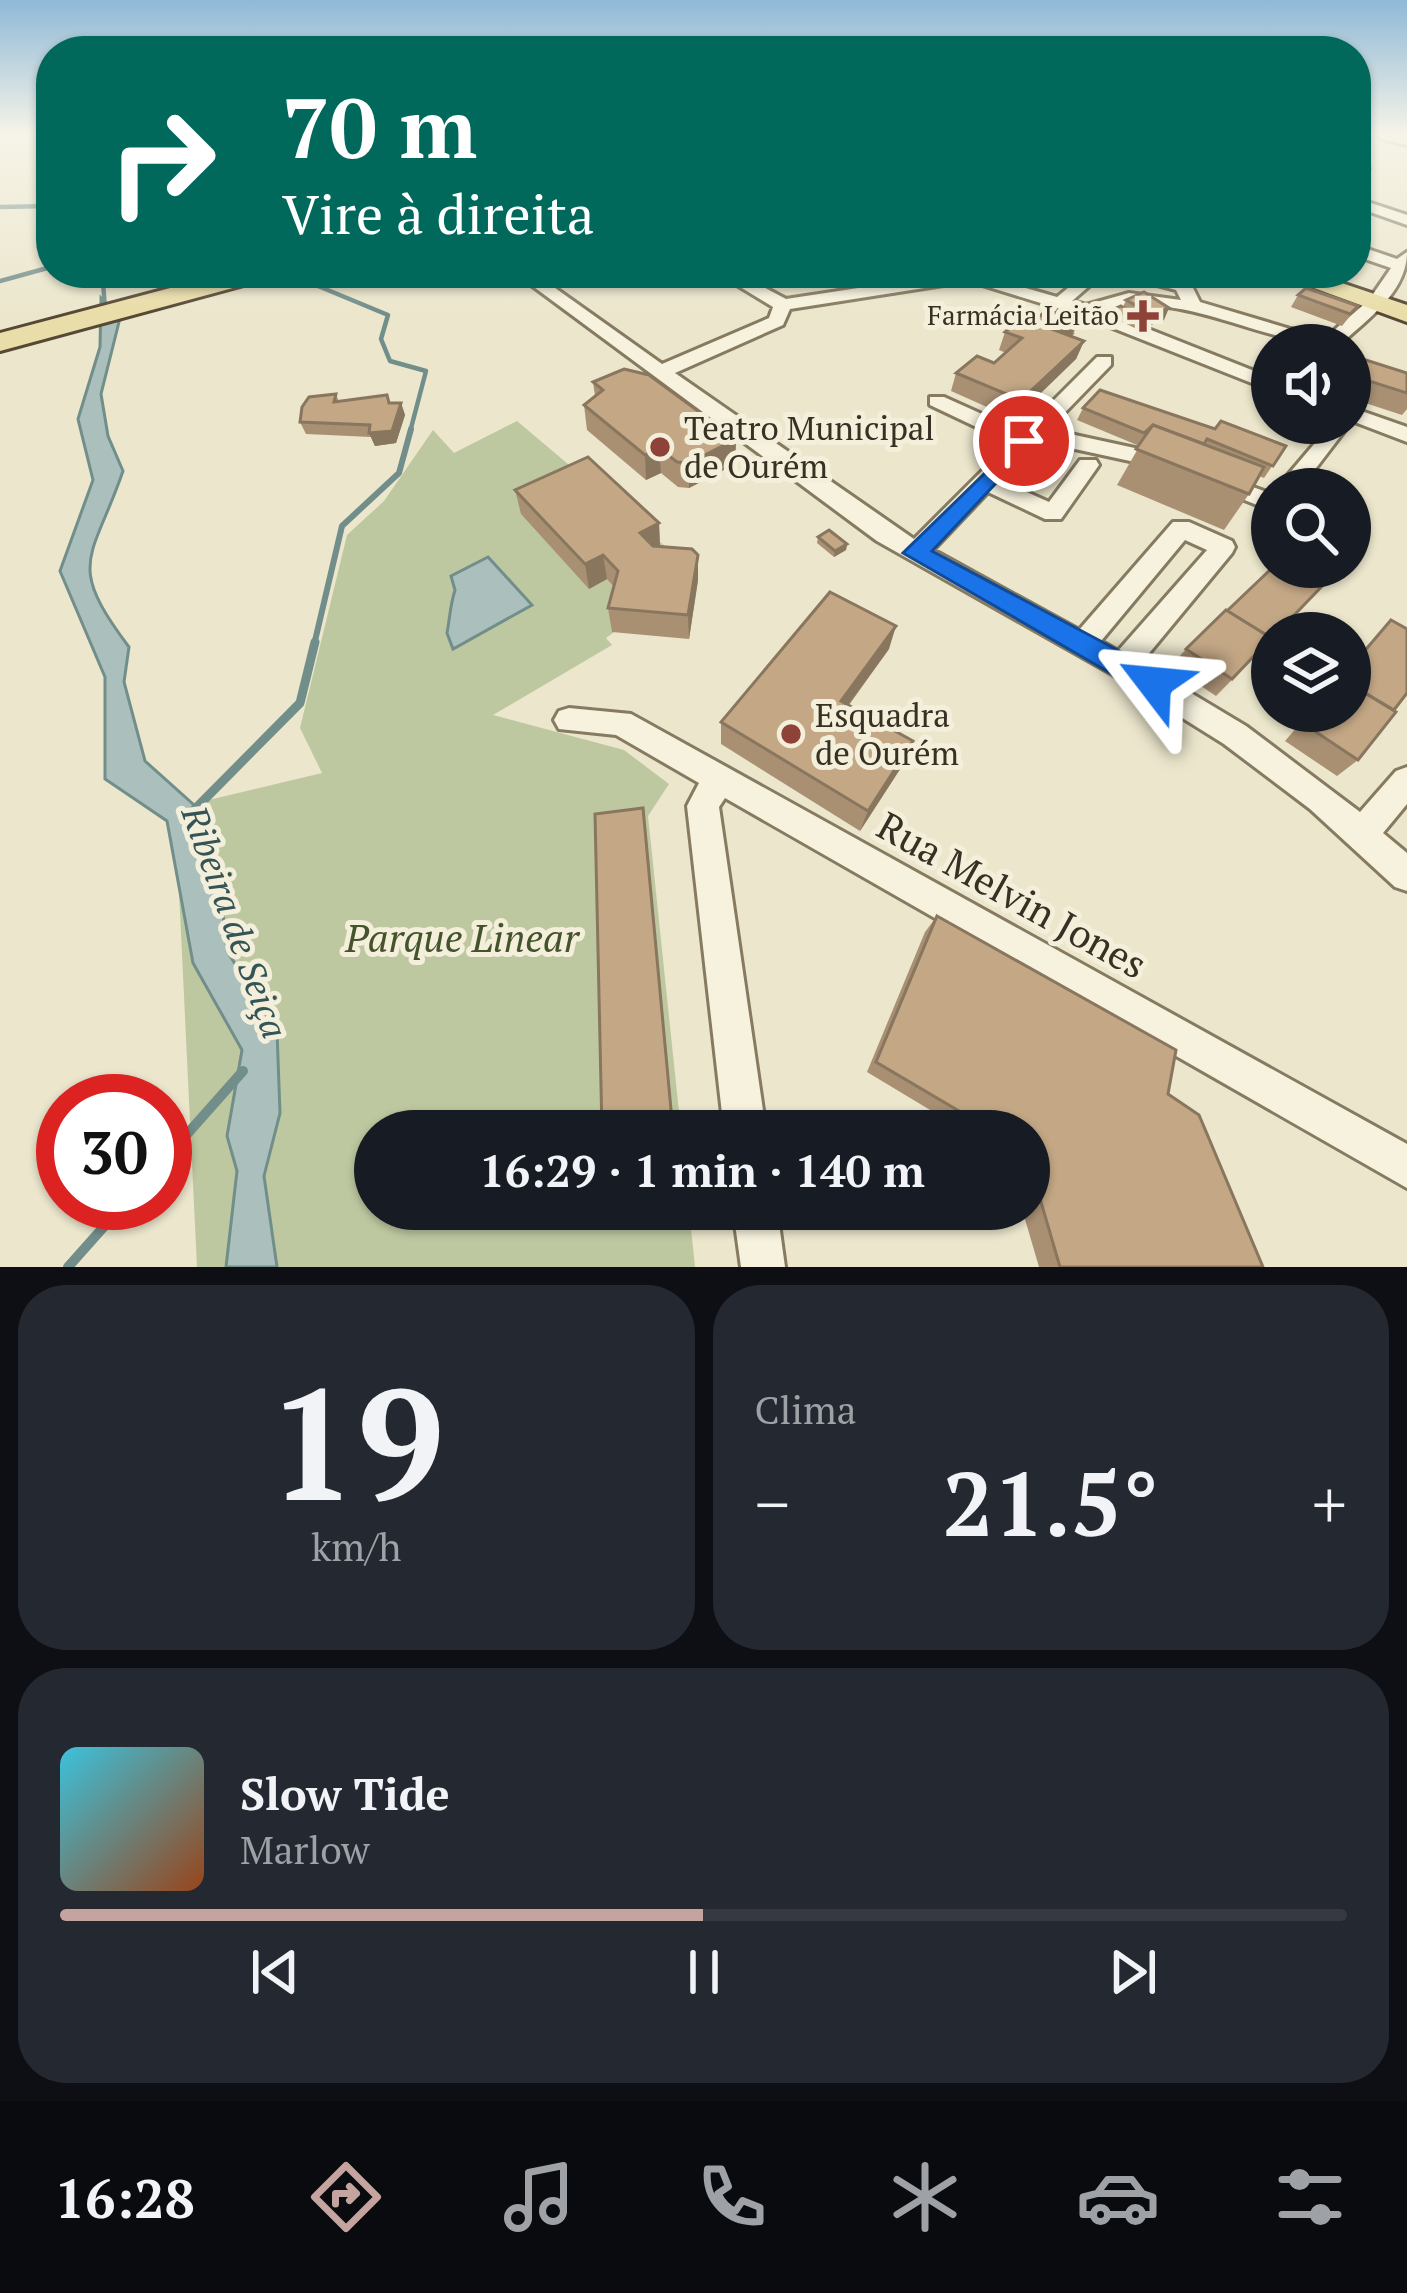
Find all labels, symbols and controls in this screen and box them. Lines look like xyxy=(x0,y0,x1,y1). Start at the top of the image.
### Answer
text: 70 m xyxy=(282,71,477,182)
icon: right xyxy=(84,84,240,240)
text: Vire à direita xyxy=(282,178,594,249)
place label: Farmácia Leitão xyxy=(927,297,1119,333)
marker: Farmácia Leitão xyxy=(1130,303,1156,329)
map controls xyxy=(1251,324,1371,732)
button: sound xyxy=(1251,324,1371,444)
pin xyxy=(973,390,1075,492)
place label: Teatro Municipal de Ourém xyxy=(684,406,934,487)
icon: arrive xyxy=(991,408,1057,474)
marker: Teatro Municipal de Ourém xyxy=(647,434,673,460)
button: search xyxy=(1251,468,1371,588)
button: layers xyxy=(1251,612,1371,732)
position arrow xyxy=(1091,620,1217,746)
place label: Esquadra de Ourém xyxy=(815,693,959,774)
marker: Esquadra de Ourém xyxy=(778,721,804,747)
water label: Ribeira de Seiça xyxy=(171,798,299,1044)
street label: Rua Melvin Jones xyxy=(869,799,1156,990)
park label: Parque Linear xyxy=(344,911,581,963)
speed limit sign: 30 xyxy=(36,1074,192,1230)
text: 16:29 · 1 min · 140 m xyxy=(479,1140,925,1200)
text: 19 xyxy=(268,1338,444,1545)
text: Clima xyxy=(755,1383,856,1435)
text: 21.5° xyxy=(943,1442,1159,1562)
text: − xyxy=(755,1459,790,1547)
text: + xyxy=(1312,1459,1347,1547)
text: km/h xyxy=(311,1520,401,1572)
text: Slow Tide xyxy=(240,1763,450,1823)
text: Marlow xyxy=(240,1823,370,1875)
icon: previous xyxy=(242,1939,308,2005)
icon: pause xyxy=(671,1939,737,2005)
icon: next xyxy=(1100,1939,1166,2005)
icon: directions xyxy=(304,2155,388,2239)
icon: music xyxy=(497,2155,581,2239)
icon: phone xyxy=(690,2155,774,2239)
icon: climate xyxy=(883,2155,967,2239)
icon: car xyxy=(1076,2155,1160,2239)
icon: filters xyxy=(1268,2155,1352,2239)
text: 16:28 xyxy=(54,2162,195,2233)

